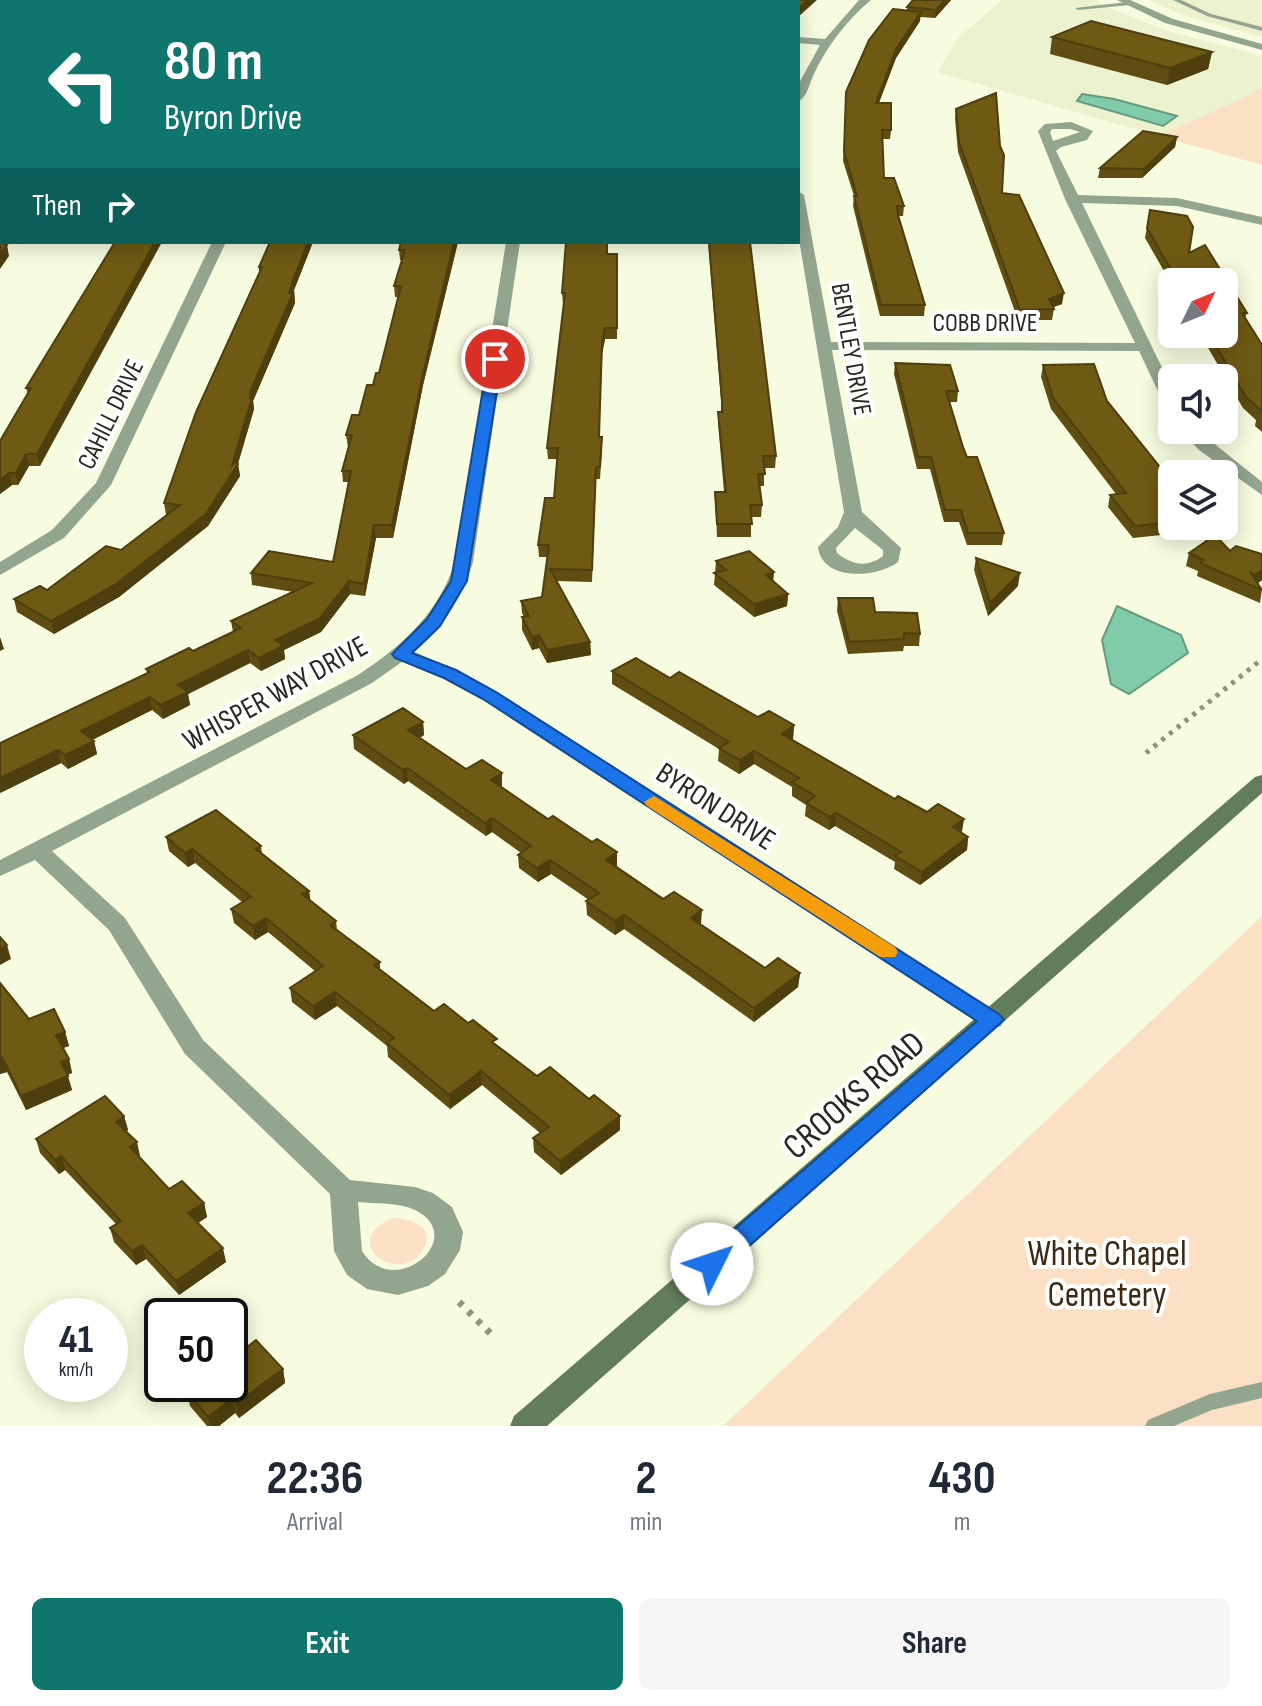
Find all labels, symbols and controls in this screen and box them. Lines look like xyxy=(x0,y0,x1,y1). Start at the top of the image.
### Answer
text: 80 m xyxy=(164,29,263,96)
icon: left xyxy=(32,32,136,136)
text: Byron Drive xyxy=(164,97,302,140)
icon: right xyxy=(98,184,142,228)
text: Then xyxy=(32,188,82,224)
north arrow xyxy=(1158,268,1238,348)
map controls xyxy=(1158,268,1238,540)
street label: BENTLEY DRIVE xyxy=(824,281,877,418)
street label: COBB DRIVE xyxy=(932,308,1038,339)
pin xyxy=(461,325,529,393)
icon: arrive xyxy=(473,337,517,381)
street label: CAHILL DRIVE xyxy=(72,355,151,475)
button: sound xyxy=(1158,364,1238,444)
button: layers xyxy=(1158,460,1238,540)
street label: WHISPER WAY DRIVE xyxy=(177,628,374,759)
street label: BYRON DRIVE xyxy=(649,755,782,859)
street label: CROOKS ROAD xyxy=(775,1023,934,1169)
position arrow xyxy=(670,1222,754,1306)
park label: White Chapel Cemetery xyxy=(1027,1233,1187,1317)
speed limit sign: 50 xyxy=(144,1298,248,1402)
text: 41 xyxy=(59,1316,93,1364)
text: km/h xyxy=(59,1358,93,1382)
text: 22:36 xyxy=(266,1450,363,1507)
text: 2 xyxy=(636,1450,657,1507)
text: 430 xyxy=(929,1450,996,1507)
text: Arrival xyxy=(287,1507,343,1538)
text: min xyxy=(630,1507,662,1538)
text: m xyxy=(954,1507,971,1538)
button: Exit xyxy=(32,1598,623,1690)
button: Share xyxy=(639,1598,1230,1690)

